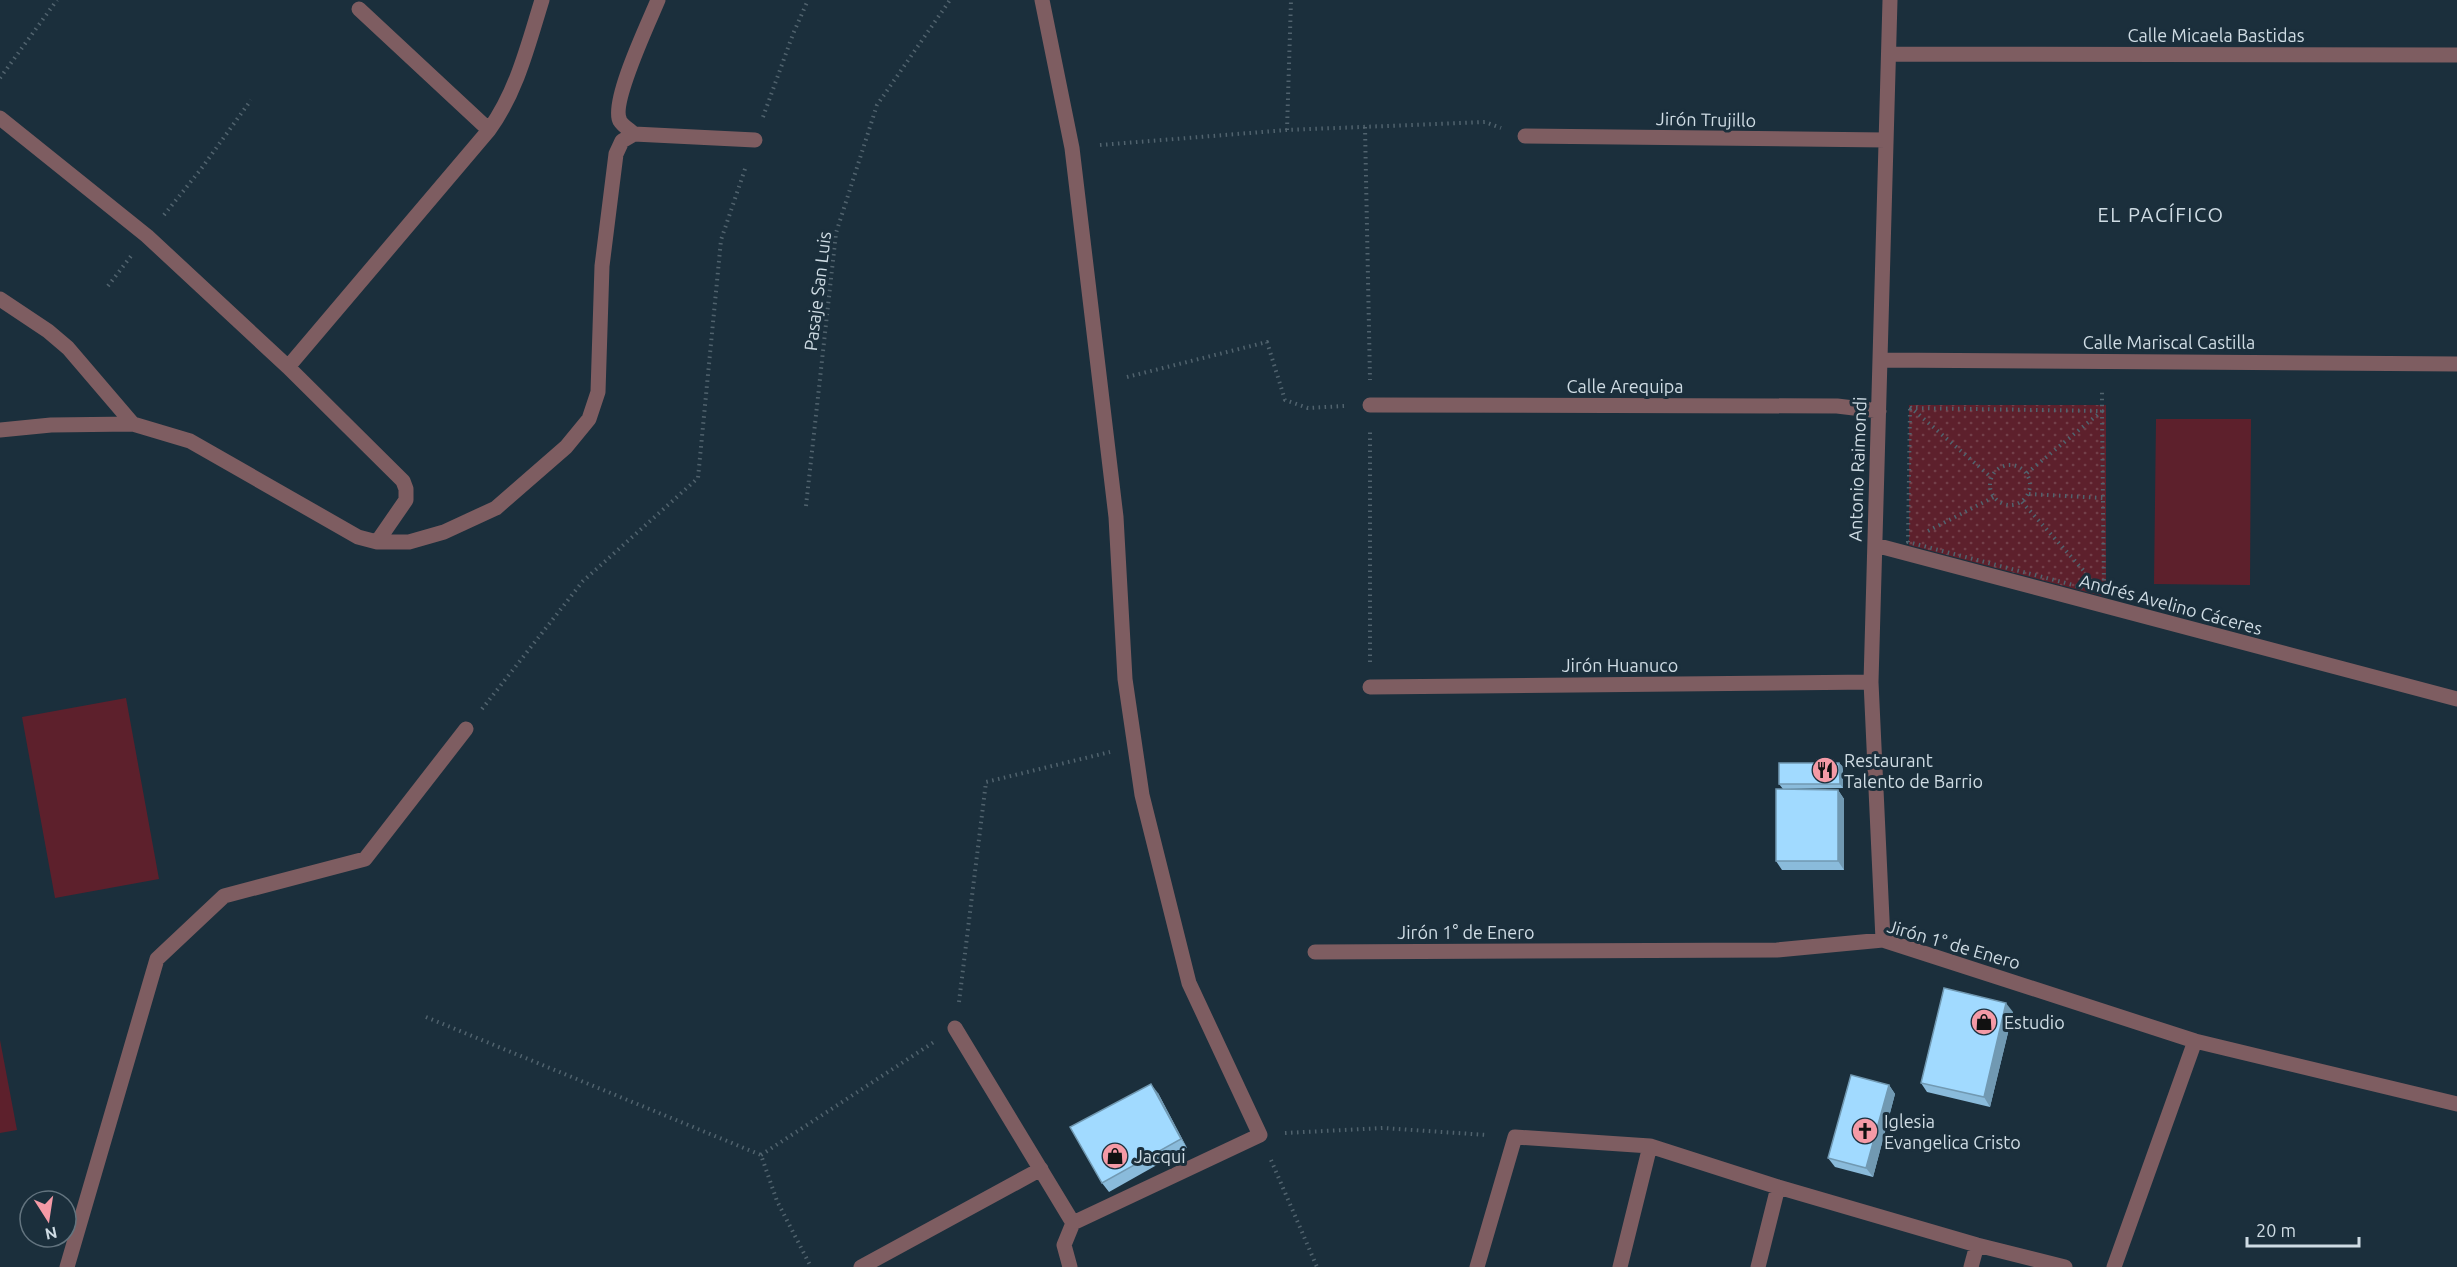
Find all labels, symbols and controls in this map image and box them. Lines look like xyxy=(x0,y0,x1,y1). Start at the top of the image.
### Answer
street label: Calle Micaela Bastidas xyxy=(2128,25,2305,45)
street label: Jirón Trujillo xyxy=(1656,108,1756,130)
district label: EL PACÍFICO xyxy=(2098,203,2224,226)
street label: Pasaje San Luis xyxy=(800,230,834,352)
street label: Calle Mariscal Castilla xyxy=(2083,332,2255,352)
street label: Calle Arequipa xyxy=(1566,376,1684,396)
street label: Antonio Raimondi xyxy=(1844,396,1870,542)
street label: Andrés Avelino Cáceres xyxy=(2077,570,2265,638)
street label: Jirón Huanuco xyxy=(1562,655,1678,675)
place label: Restaurant Talento de Barrio xyxy=(1844,750,1983,791)
restaurant icon: Restaurant Talento de Barrio xyxy=(1810,755,1840,785)
street label: Jirón 1° de Enero xyxy=(1885,915,2023,973)
street label: Jirón 1° de Enero xyxy=(1397,922,1535,942)
shop icon: Estudio xyxy=(1969,1007,1999,1037)
place label: Estudio xyxy=(2004,1012,2065,1032)
place label: Iglesia Evangelica Cristo xyxy=(1884,1111,2021,1152)
church icon: Iglesia Evangelica Cristo xyxy=(1850,1116,1880,1146)
shop icon: Jacqui xyxy=(1100,1141,1130,1171)
place label: Jacqui xyxy=(1134,1146,1186,1166)
north arrow xyxy=(18,1189,78,1249)
scale bar xyxy=(2247,1210,2360,1248)
text: 20 m xyxy=(2256,1220,2296,1240)
text: N xyxy=(43,1224,59,1244)

